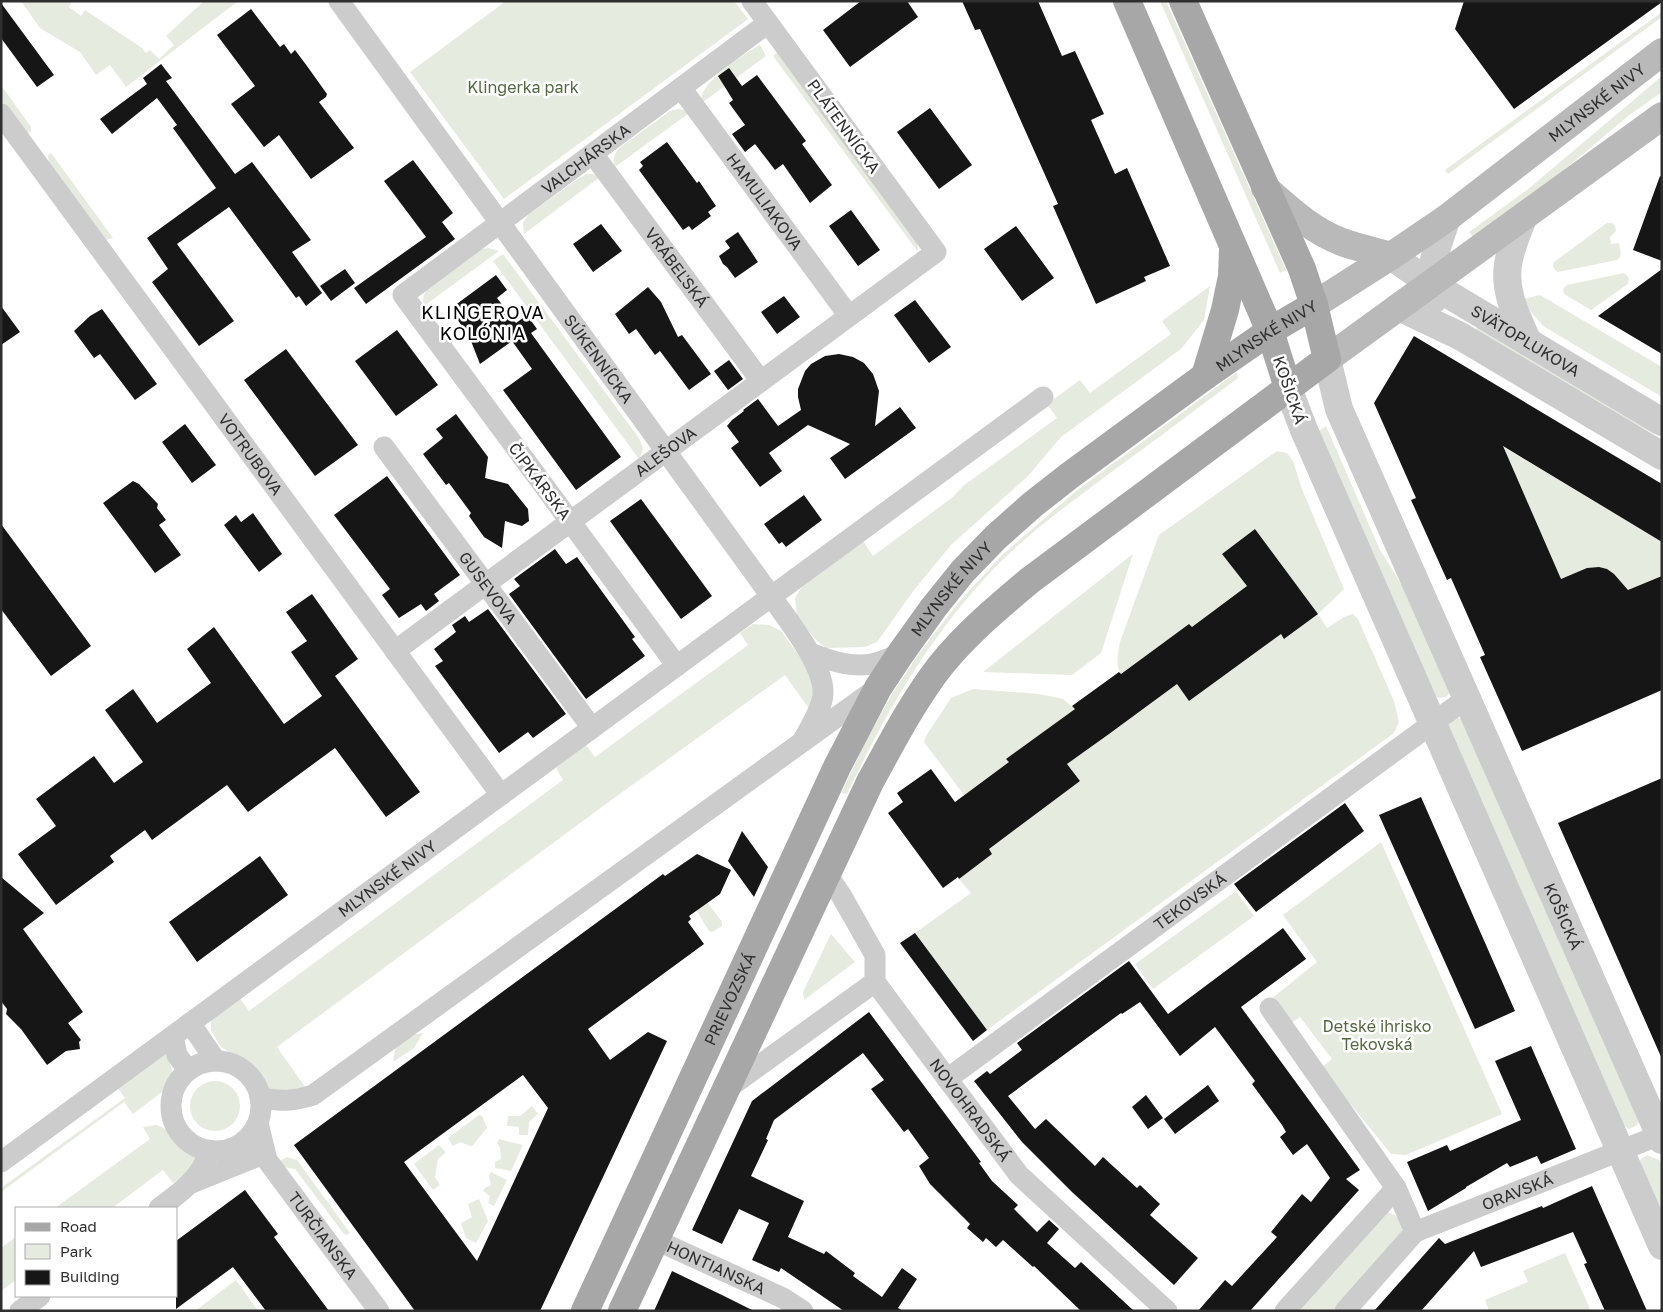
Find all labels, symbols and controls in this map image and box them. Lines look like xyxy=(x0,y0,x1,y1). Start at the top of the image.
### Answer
street label: MLYNSKÉ NIVY xyxy=(1544,58,1650,146)
street label: PLÁTENNÍCKA xyxy=(803,75,885,177)
park label: Klingerka park xyxy=(467,77,579,97)
street label: VALCHÁRSKA xyxy=(537,119,634,198)
street label: HAMULIAKOVA xyxy=(722,149,807,254)
street label: VRÁBEĽSKÁ xyxy=(641,224,713,311)
street label: MLYNSKÉ NIVY xyxy=(1212,295,1321,376)
street label: SVÄTOPLUKOVA xyxy=(1468,300,1584,381)
district label: KLINGEROVA KOLÓNIA xyxy=(421,301,545,344)
street label: SÚKENNÍCKA xyxy=(560,310,638,407)
street label: KOŠICKÁ xyxy=(1269,353,1311,427)
street label: VOTRUBOVA xyxy=(214,409,288,499)
street label: ALEŠOVA xyxy=(631,422,700,481)
street label: ČIPKÁRSKA xyxy=(504,438,576,524)
street label: MLYNSKÉ NIVY xyxy=(906,537,997,640)
street label: GUSEVOVA xyxy=(455,548,522,628)
street label: MLYNSKÉ NIVY xyxy=(334,835,441,921)
street label: TEKOVSKÁ xyxy=(1150,868,1230,934)
street label: KOŠICKÁ xyxy=(1540,880,1587,953)
street label: PRIEVOZSKÁ xyxy=(699,949,760,1048)
park label: Detské ihrisko Tekovská xyxy=(1323,1016,1431,1054)
street label: NOVOHRADSKÁ xyxy=(925,1054,1015,1165)
street label: ORAVSKÁ xyxy=(1479,1168,1556,1215)
street label: TURČIANSKA xyxy=(284,1188,362,1283)
legend xyxy=(15,1207,178,1297)
text: Road xyxy=(60,1217,97,1235)
street label: HONTIANSKA xyxy=(663,1236,769,1299)
text: Park xyxy=(60,1242,93,1260)
text: Building xyxy=(60,1267,120,1285)

